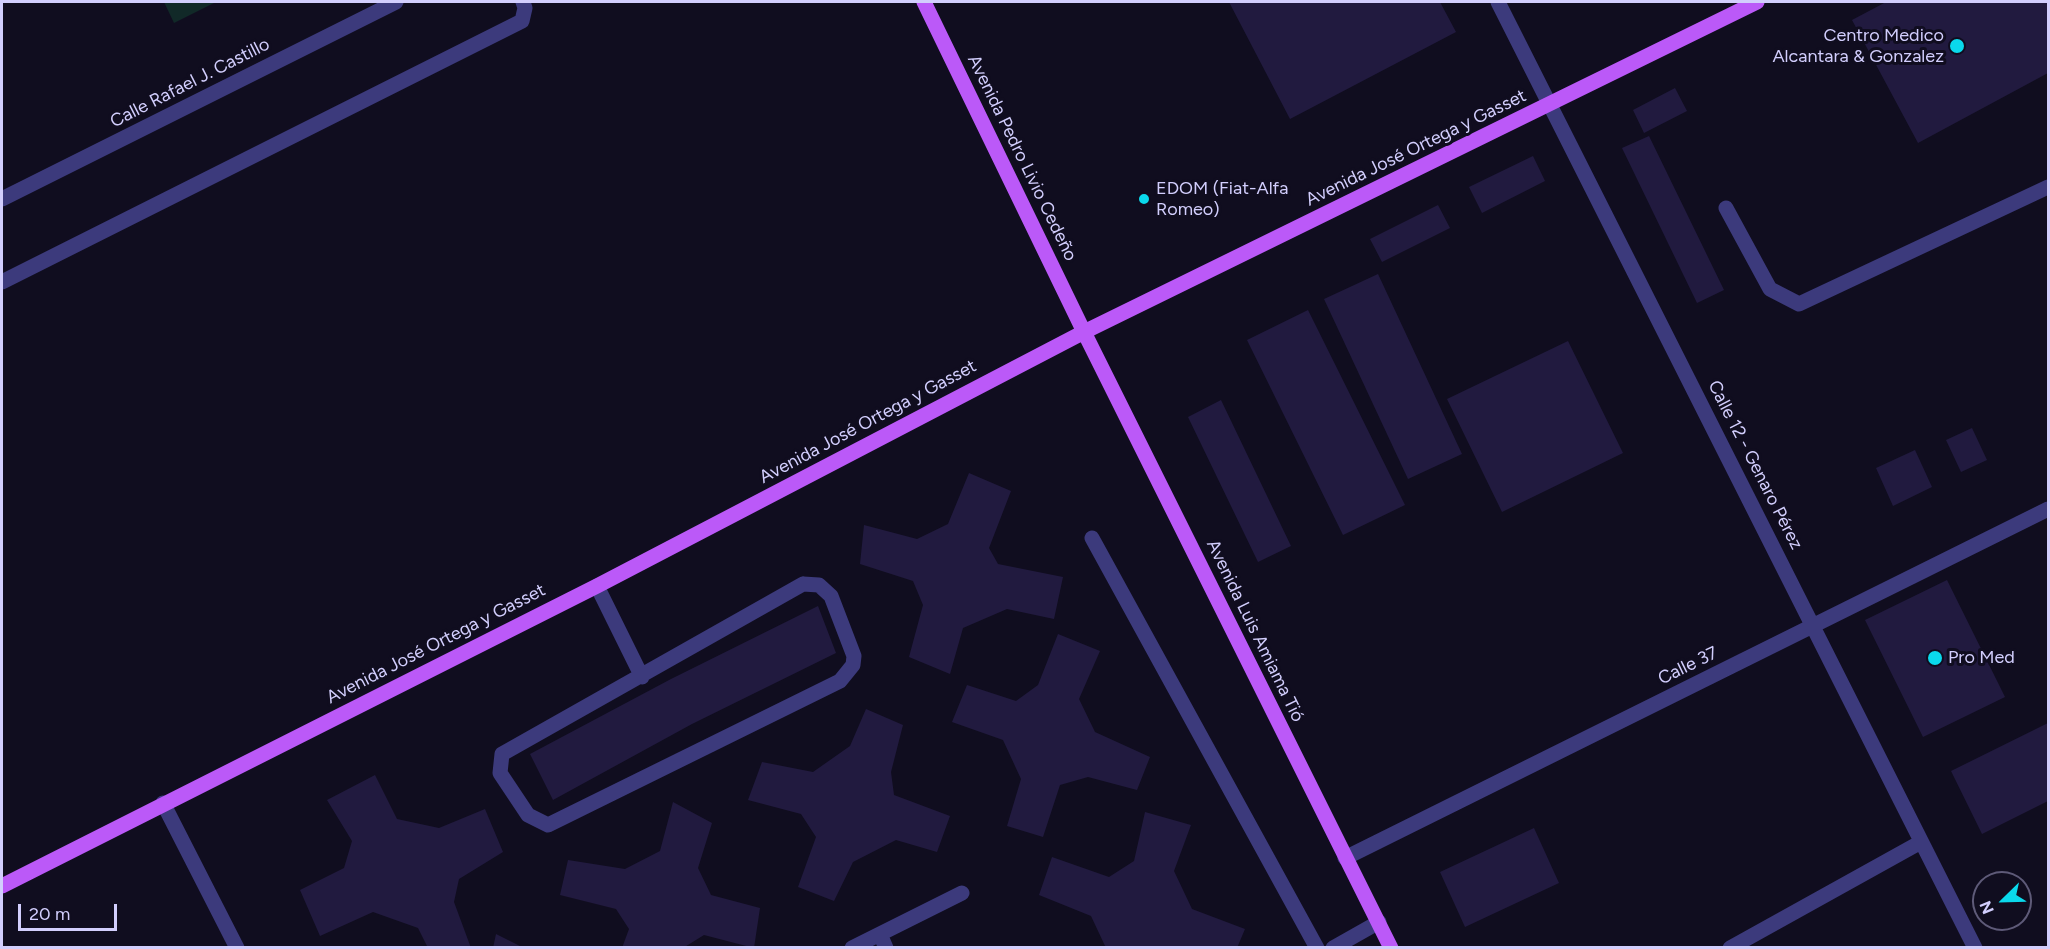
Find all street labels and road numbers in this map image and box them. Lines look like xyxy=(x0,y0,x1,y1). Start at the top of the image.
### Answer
street label: Calle Rafael J. Castillo xyxy=(107,33,273,133)
street label: Avenida Pedro Livio Cedeño xyxy=(963,51,1081,265)
street label: Avenida José Ortega y Gasset xyxy=(1302,85,1530,211)
street label: Avenida José Ortega y Gasset xyxy=(756,355,980,489)
street label: Calle 12 - Genaro Pérez xyxy=(1703,377,1807,553)
street label: Avenida Luis Amiama Tió xyxy=(1201,536,1309,726)
street label: Avenida José Ortega y Gasset xyxy=(323,579,549,709)
street label: Calle 37 xyxy=(1655,642,1721,690)

